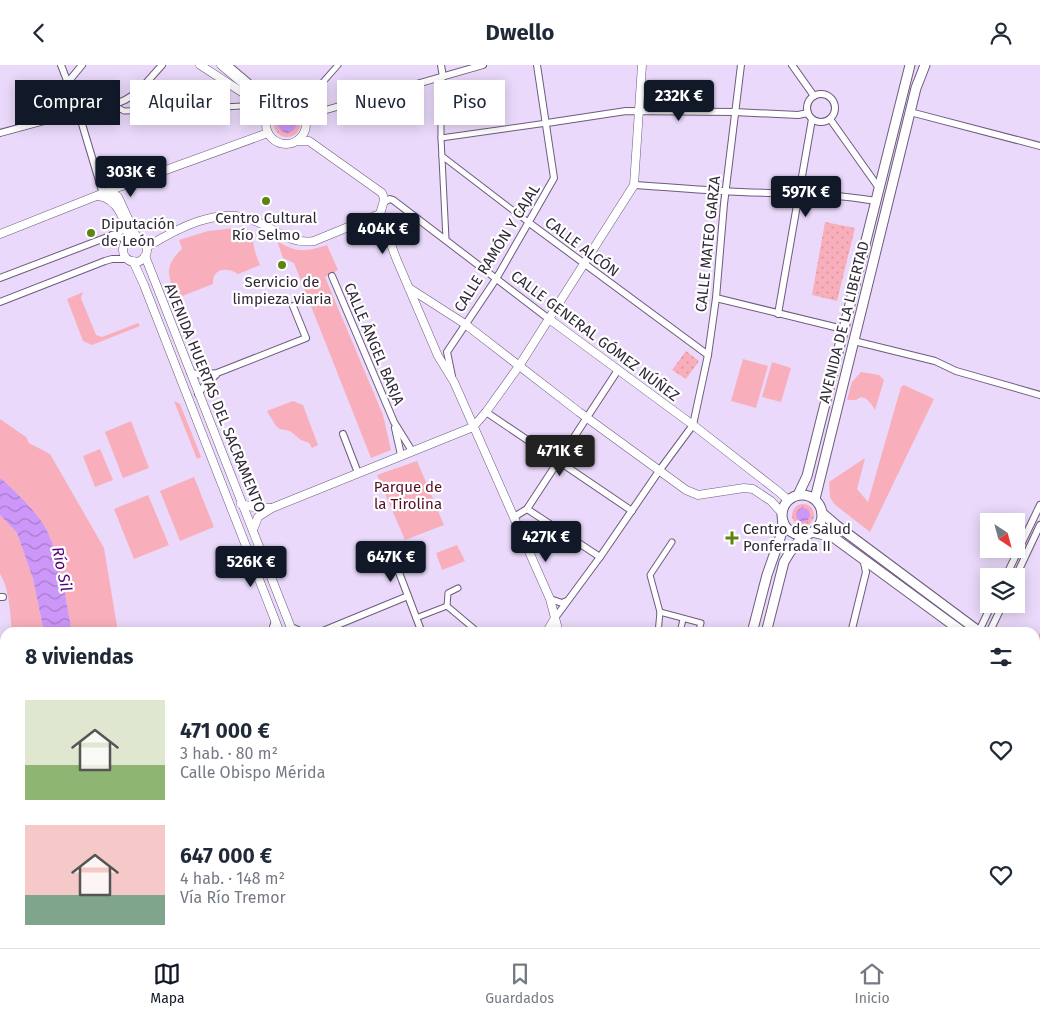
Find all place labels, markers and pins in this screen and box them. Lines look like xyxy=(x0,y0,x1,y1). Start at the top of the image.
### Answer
pin: 232K € xyxy=(638,80,720,122)
pin: 303K € xyxy=(90,155,172,198)
pin: 597K € xyxy=(765,175,847,218)
marker: Centro Cultural Río Selmo xyxy=(260,195,272,207)
place label: Centro Cultural Río Selmo xyxy=(215,209,317,244)
pin: 404K € xyxy=(342,213,424,255)
place label: Diputación de León xyxy=(101,215,175,250)
marker: Diputación de León xyxy=(85,227,97,239)
marker: Servicio de limpieza viaria xyxy=(276,259,288,271)
place label: Servicio de limpieza viaria xyxy=(232,273,332,308)
pin: 471K € xyxy=(519,435,601,477)
place label: Centro de Salud Ponferrada II xyxy=(743,520,851,555)
pin: 427K € xyxy=(505,521,587,563)
marker: Centro de Salud Ponferrada II xyxy=(725,531,739,545)
pin: 647K € xyxy=(350,541,432,583)
pin: 526K € xyxy=(210,545,292,588)

